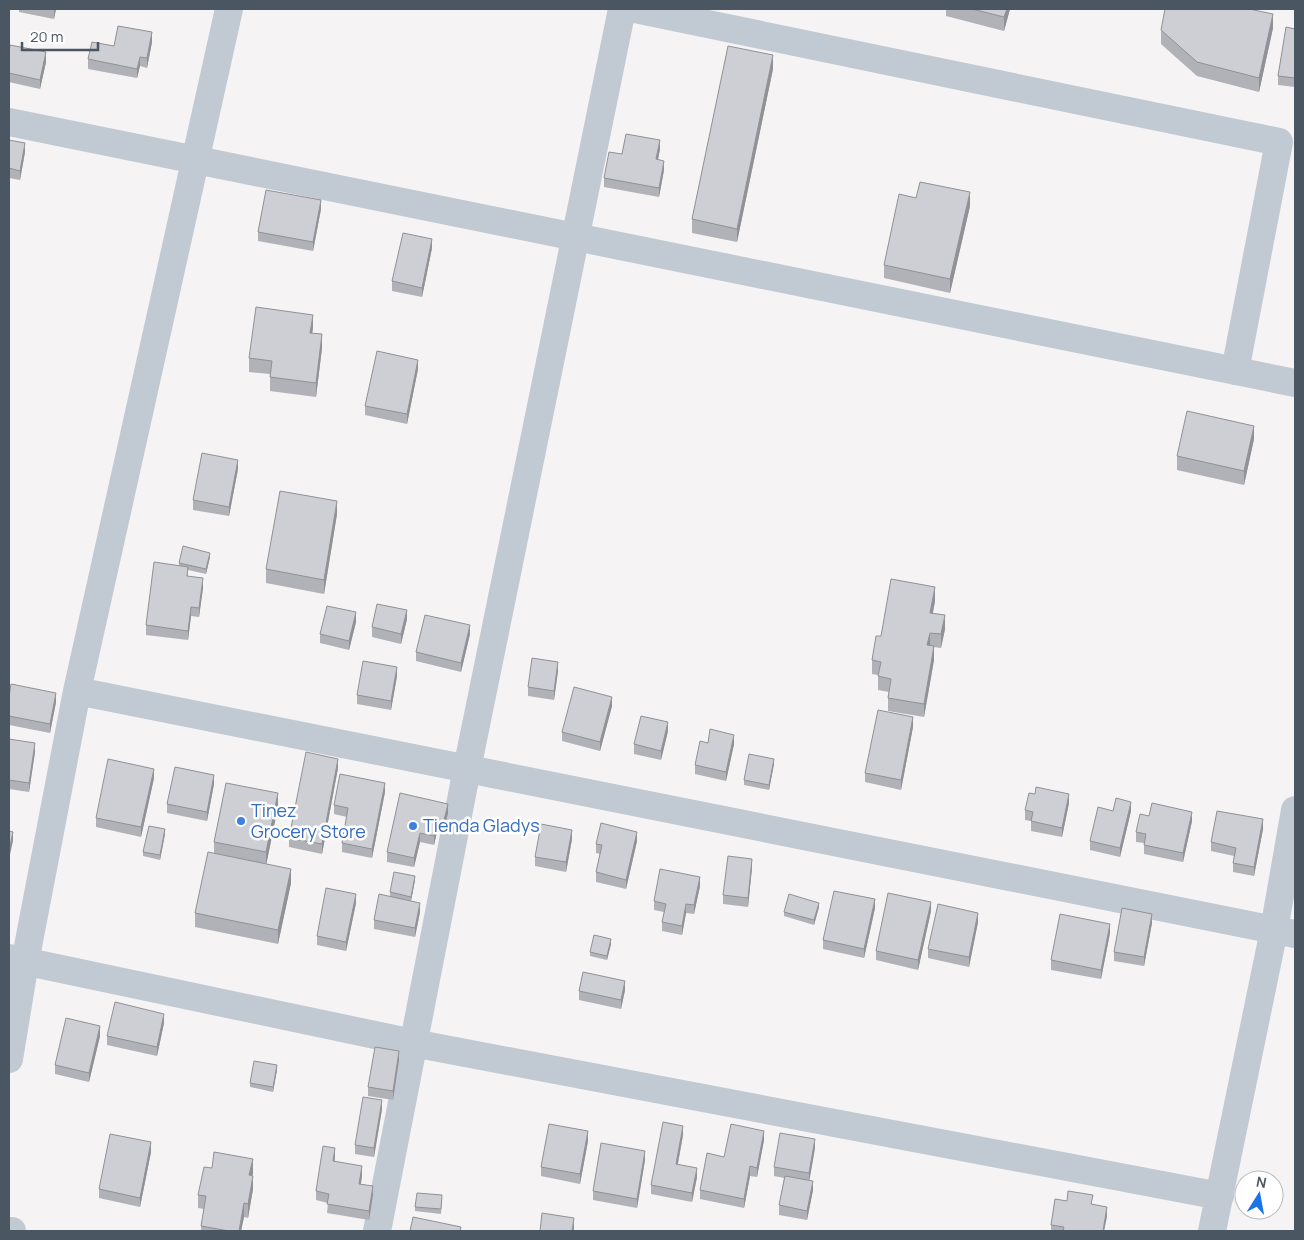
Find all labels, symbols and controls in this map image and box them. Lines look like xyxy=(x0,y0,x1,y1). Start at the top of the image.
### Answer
scale bar xyxy=(22,20,99,52)
text: 20 m xyxy=(30,26,63,47)
place label: Tinez Grocery Store xyxy=(251,798,366,843)
place label: Tienda Gladys xyxy=(423,813,540,837)
marker: Tinez Grocery Store xyxy=(235,815,247,827)
marker: Tienda Gladys xyxy=(407,820,419,832)
north arrow xyxy=(1234,1170,1284,1220)
text: N xyxy=(1255,1171,1268,1192)

